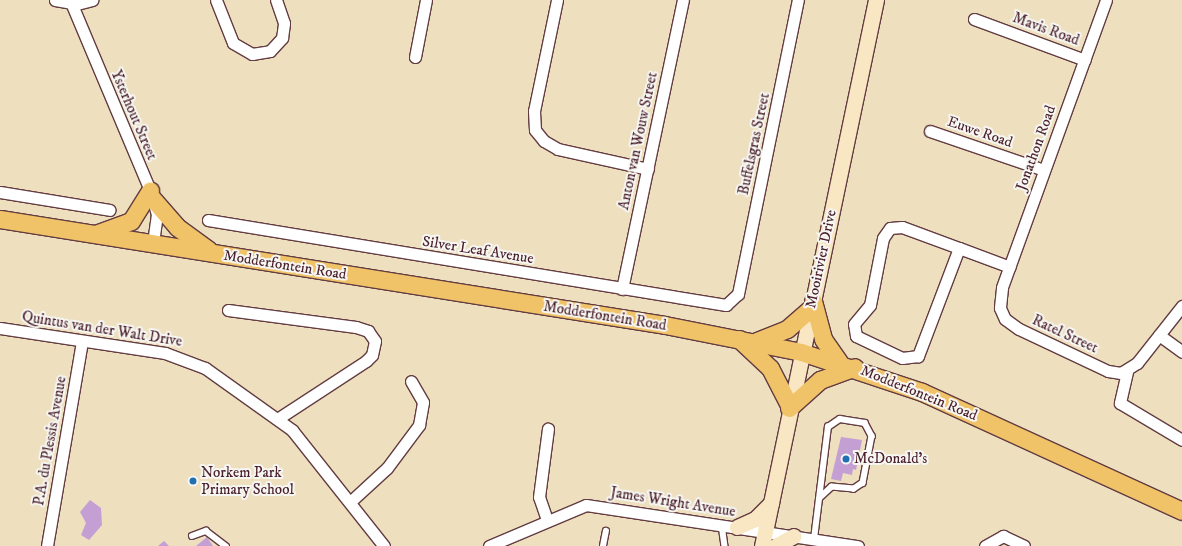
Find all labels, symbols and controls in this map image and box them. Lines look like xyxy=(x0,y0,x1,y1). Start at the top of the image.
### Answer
street label: Mavis Road xyxy=(1010,9,1082,49)
street label: Ysterhout Street xyxy=(107,67,161,163)
street label: Anton van Wouw Street xyxy=(615,71,661,211)
street label: Buffelsgras Street xyxy=(734,91,774,197)
street label: Jonathon Road xyxy=(1012,103,1060,193)
street label: Euwe Road xyxy=(945,112,1015,152)
street label: Mooirivier Drive xyxy=(802,208,840,310)
street label: Silver Leaf Avenue xyxy=(421,232,535,268)
street label: Modderfontein Road xyxy=(222,246,348,284)
street label: Modderfontein Road xyxy=(542,297,668,335)
street label: Quintus van der Walt Drive xyxy=(21,307,183,351)
street label: Ratel Street xyxy=(1029,311,1101,357)
street label: Modderfontein Road xyxy=(858,361,980,425)
street label: P.A. du Plessis Avenue xyxy=(30,375,70,507)
place label: McDonald's xyxy=(854,450,927,468)
marker: McDonald's xyxy=(841,454,851,464)
place label: Norkem Park Primary School xyxy=(201,463,294,498)
marker: Norkem Park Primary School xyxy=(188,476,198,486)
street label: James Wright Avenue xyxy=(609,483,737,521)

